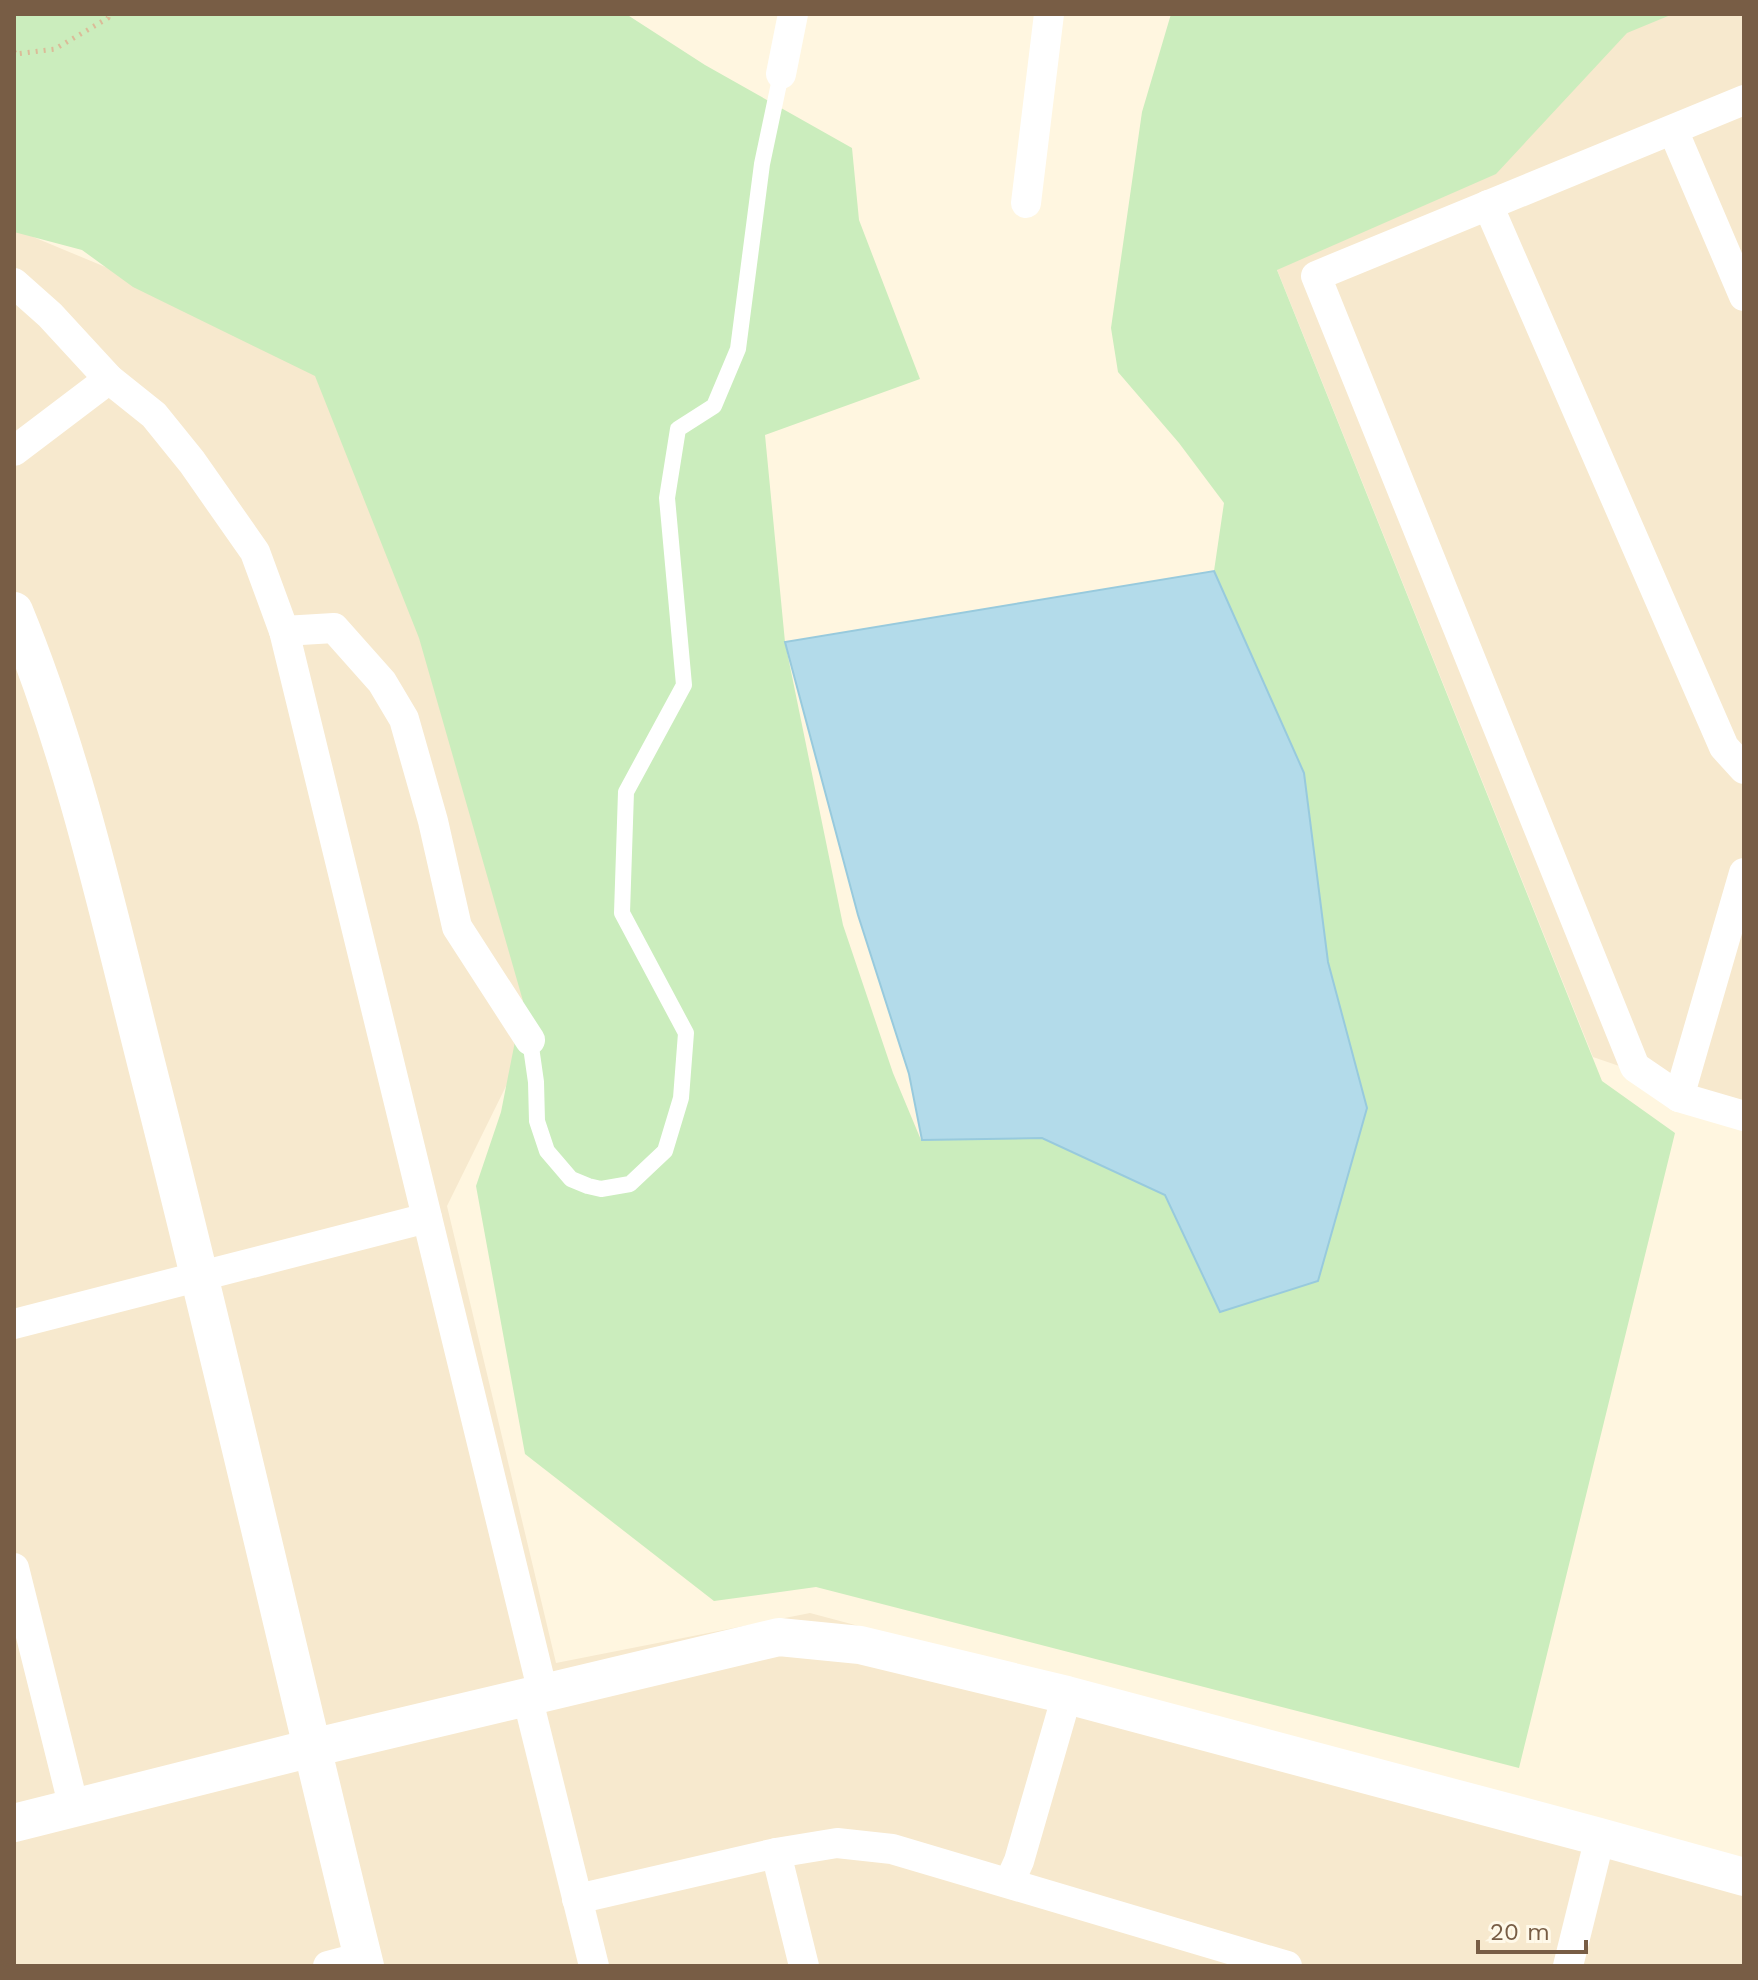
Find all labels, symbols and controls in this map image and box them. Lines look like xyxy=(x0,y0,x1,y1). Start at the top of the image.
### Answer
scale bar xyxy=(1478,1904,1586,1954)
text: 20 m xyxy=(1490,1918,1550,1946)

